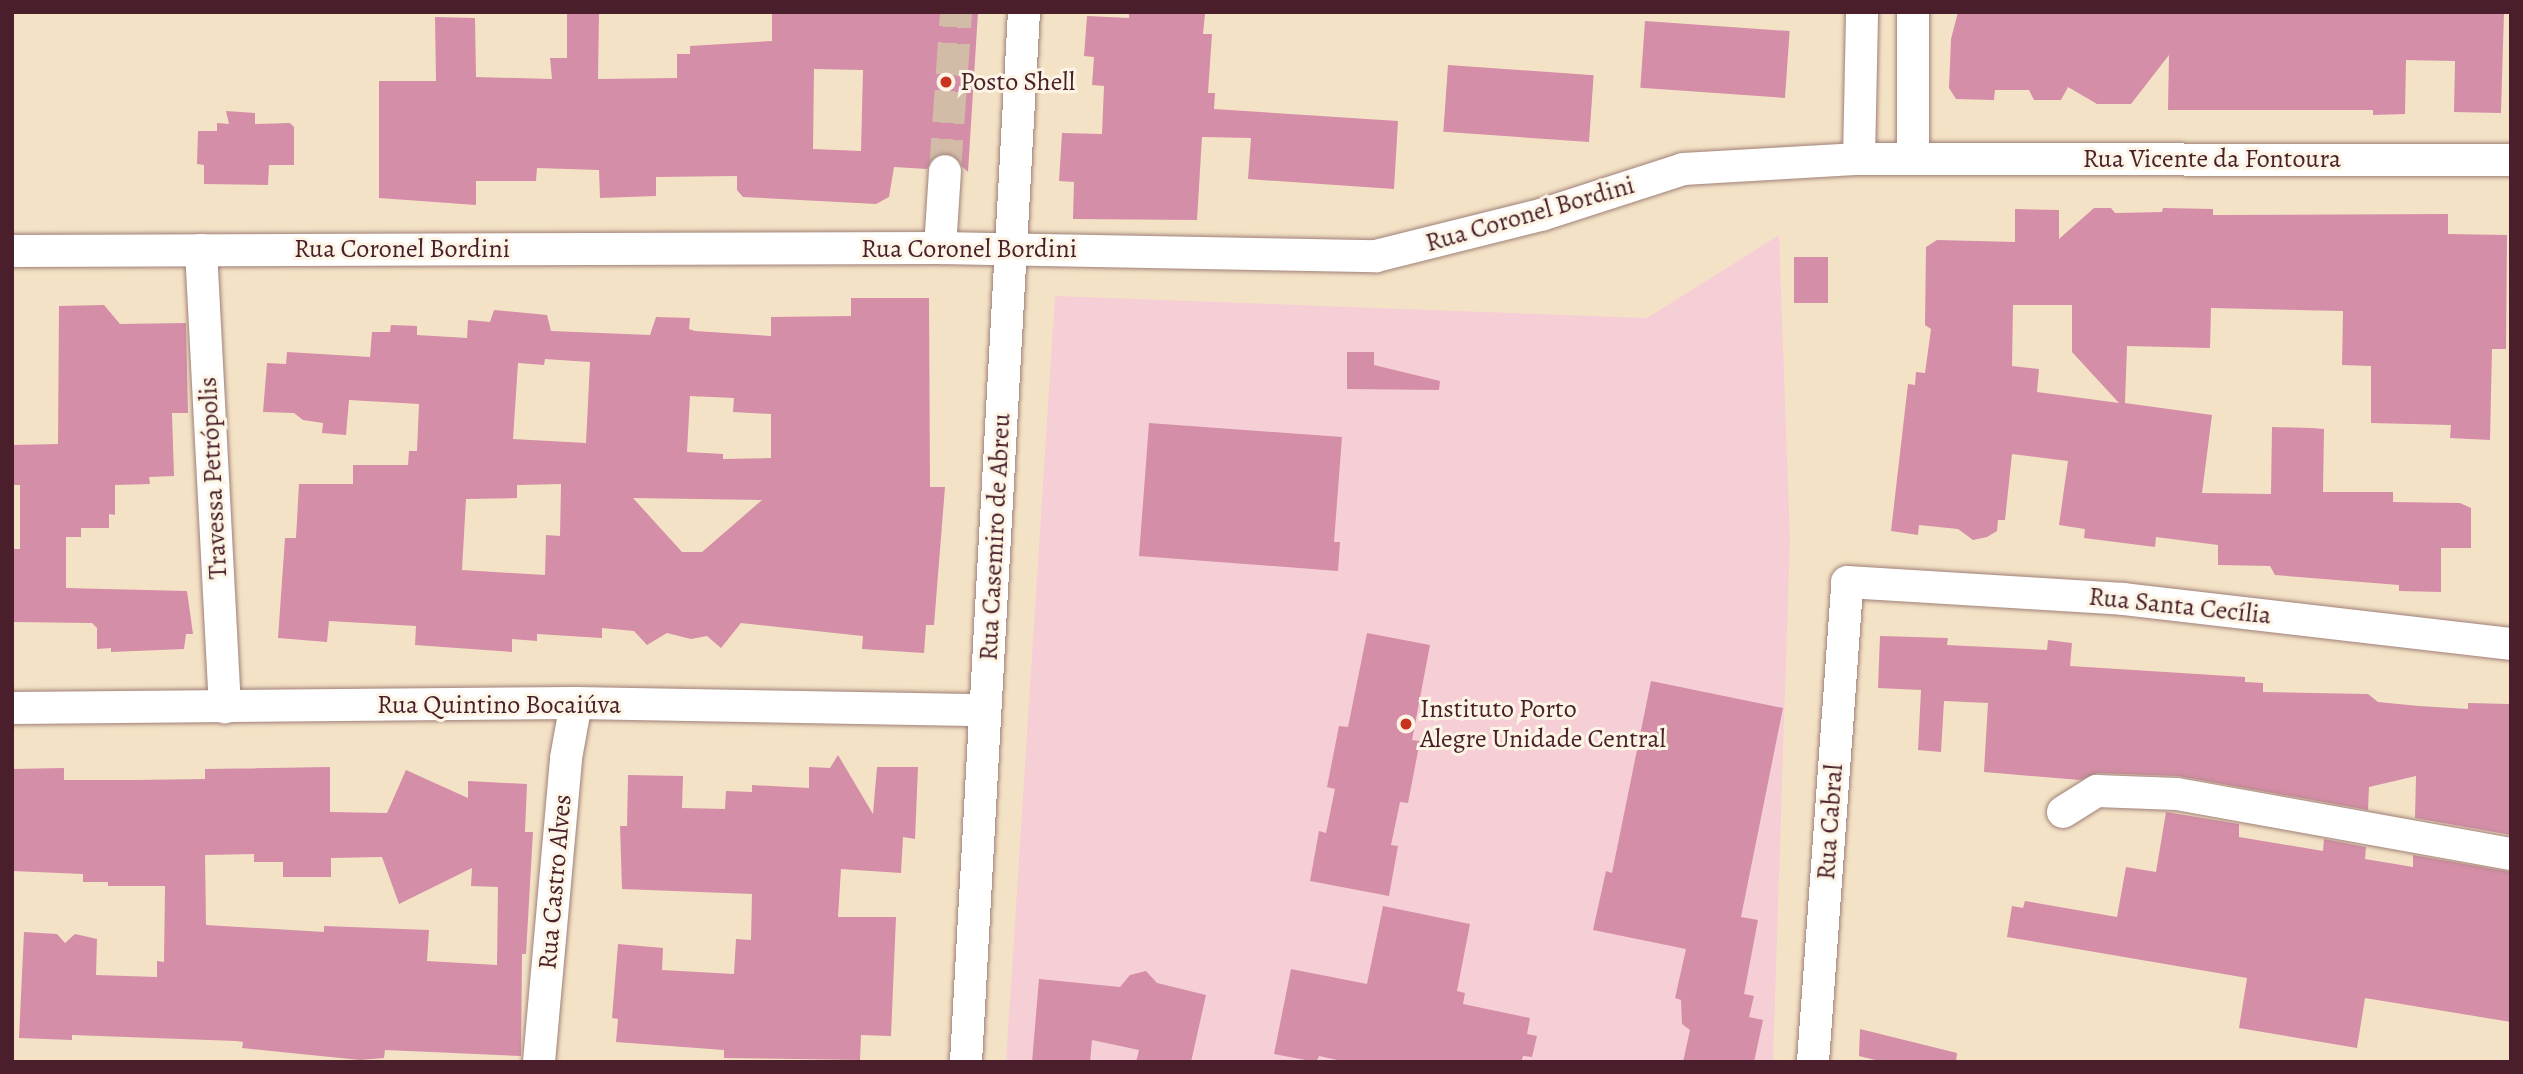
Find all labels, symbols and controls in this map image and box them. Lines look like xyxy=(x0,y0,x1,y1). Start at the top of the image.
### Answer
place label: Posto Shell xyxy=(960,66,1075,98)
marker: Posto Shell xyxy=(938,74,954,90)
street label: Rua Vicente da Fontoura xyxy=(2083,143,2341,175)
street label: Rua Coronel Bordini xyxy=(1422,169,1638,259)
street label: Rua Coronel Bordini xyxy=(294,233,510,265)
street label: Rua Coronel Bordini xyxy=(861,233,1077,265)
street label: Travessa Petrópolis xyxy=(192,376,234,580)
street label: Rua Casemiro de Abreu xyxy=(973,412,1017,662)
street label: Rua Santa Cecília xyxy=(2087,581,2273,631)
street label: Rua Quintino Bocaiúva xyxy=(377,689,621,721)
place label: Instituto Porto Alegre Unidade Central xyxy=(1420,693,1666,754)
marker: Instituto Porto Alegre Unidade Central xyxy=(1398,716,1414,732)
street label: Rua Cabral xyxy=(1810,763,1850,881)
street label: Rua Castro Alves xyxy=(532,793,578,971)

